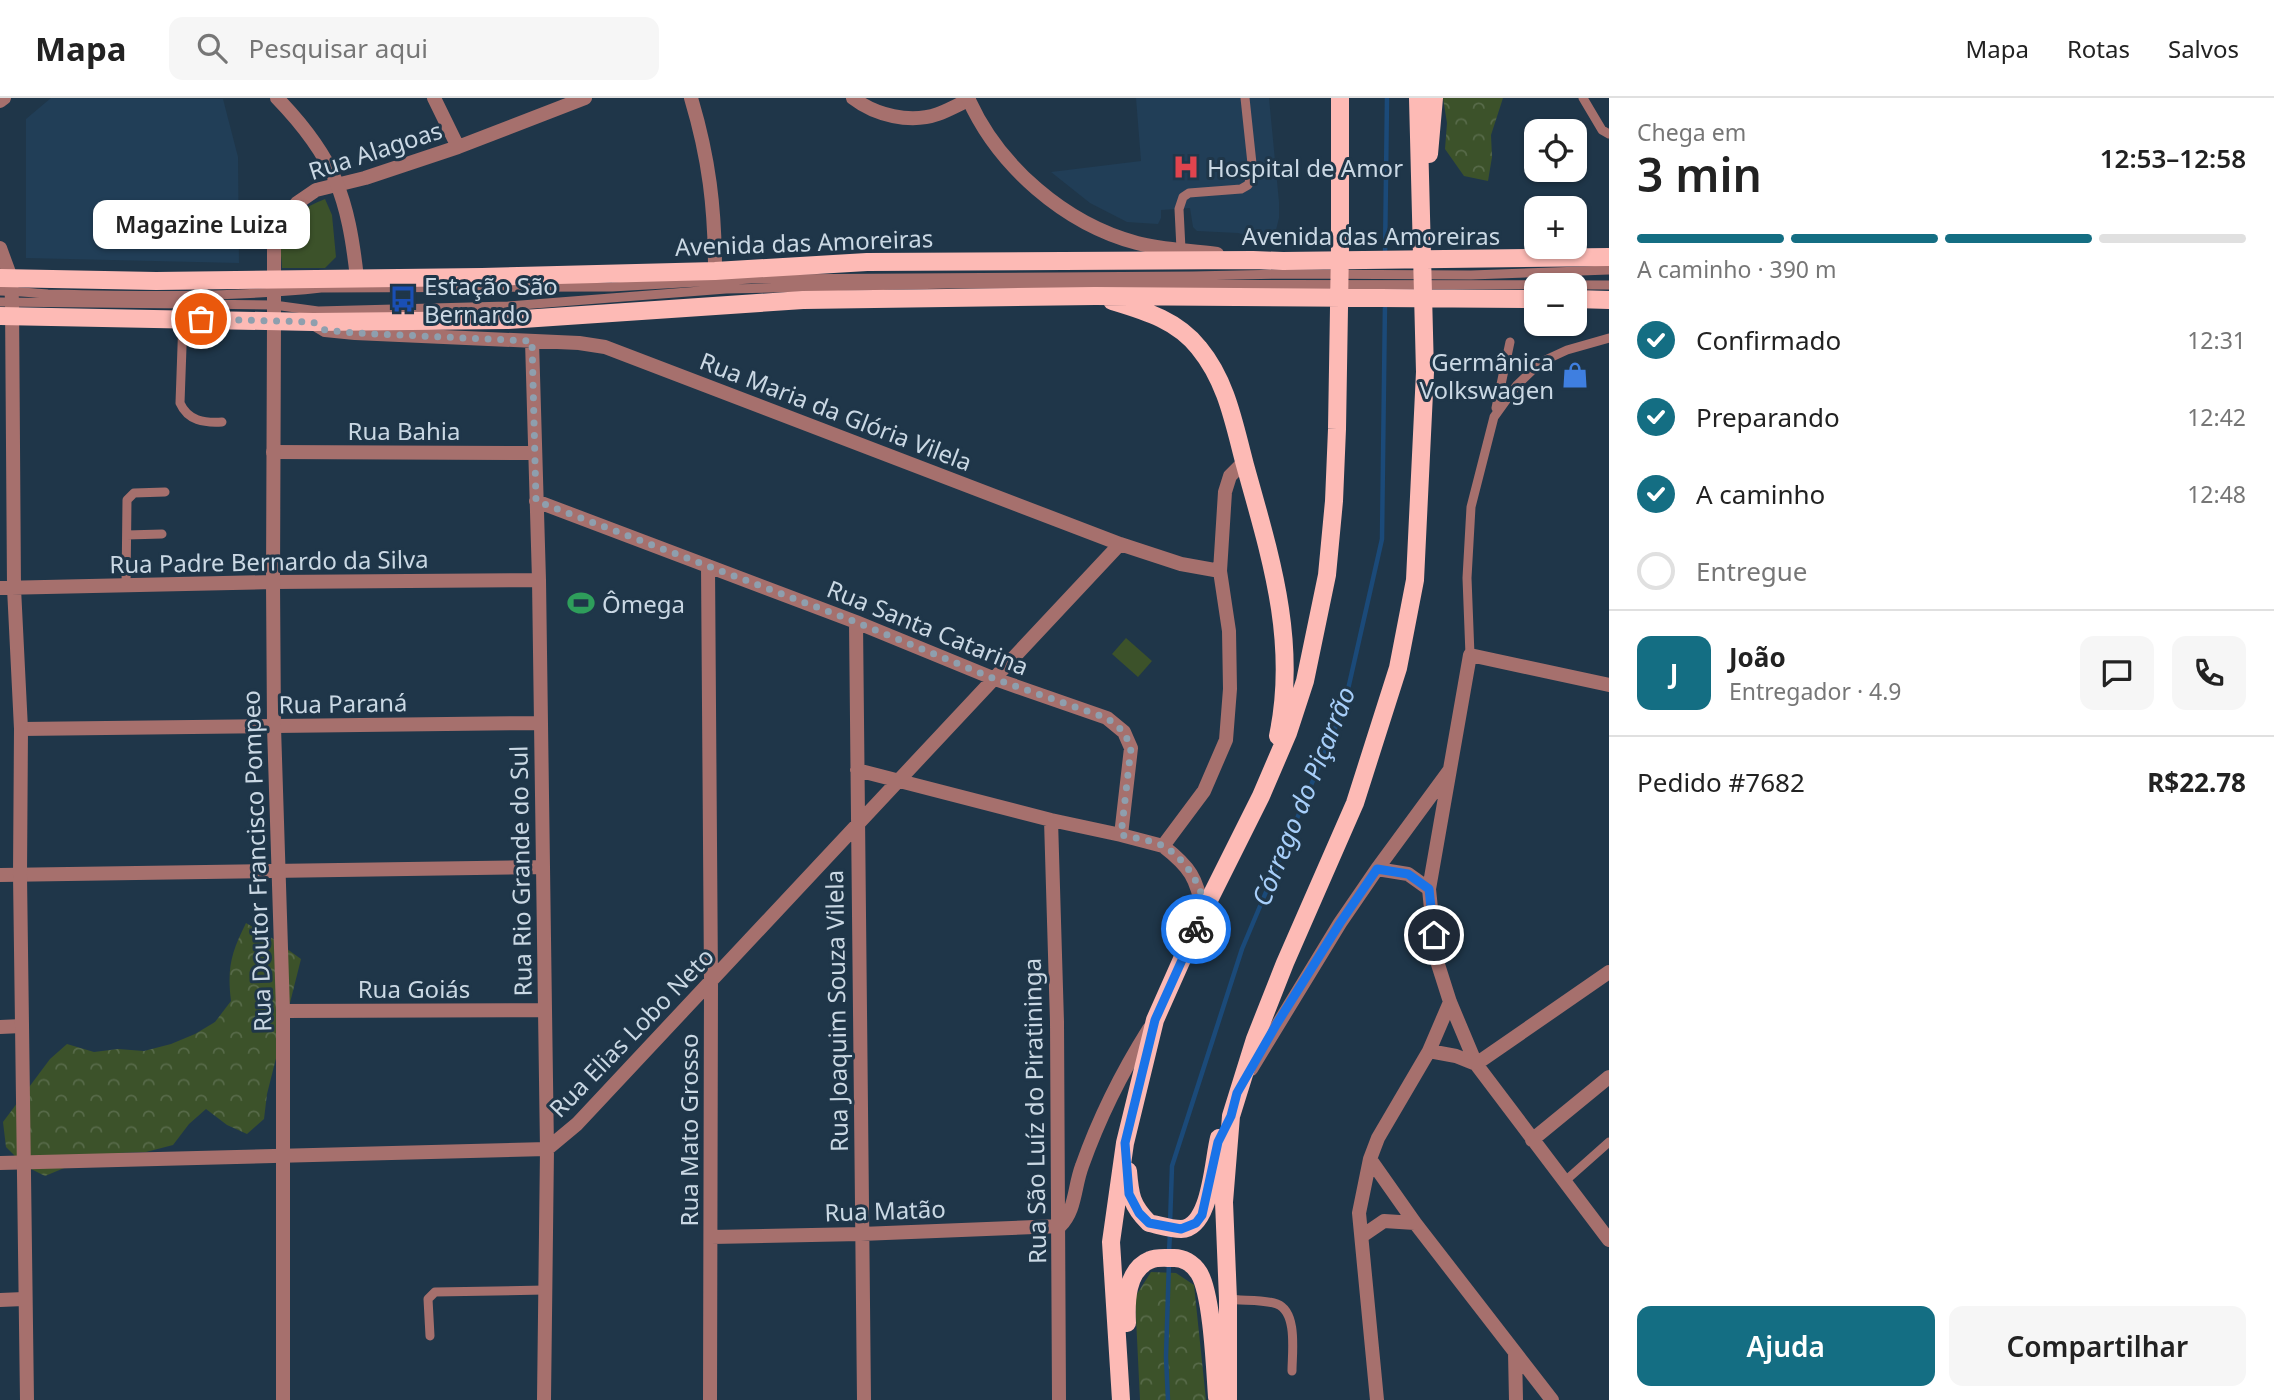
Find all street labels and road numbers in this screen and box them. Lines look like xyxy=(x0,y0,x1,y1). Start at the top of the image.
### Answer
street label: Rua Alagoas xyxy=(304,113,446,187)
street label: Avenida das Amoreiras xyxy=(1242,219,1500,252)
street label: Avenida das Amoreiras xyxy=(674,221,934,263)
street label: Rua Maria da Glória Vilela xyxy=(695,344,977,478)
street label: Rua Bahia xyxy=(347,414,461,447)
street label: Rua Padre Bernardo da Silva xyxy=(109,542,429,580)
street label: Rua Santa Catarina xyxy=(822,572,1034,682)
street label: Rua Paraná xyxy=(278,685,408,721)
street label: Rua Doutor Francisco Pompeo xyxy=(234,690,278,1032)
street label: Rua Rio Grande do Sul xyxy=(501,745,539,997)
street label: Rua Joaquim Souza Vilela xyxy=(817,870,855,1152)
street label: Rua Elias Lobo Neto xyxy=(541,940,721,1124)
street label: Rua São Luíz do Piratininga xyxy=(1015,958,1053,1264)
street label: Rua Goiás xyxy=(358,972,470,1005)
street label: Rua Mato Grosso xyxy=(672,1033,705,1227)
street label: Rua Matão xyxy=(824,1191,946,1229)

